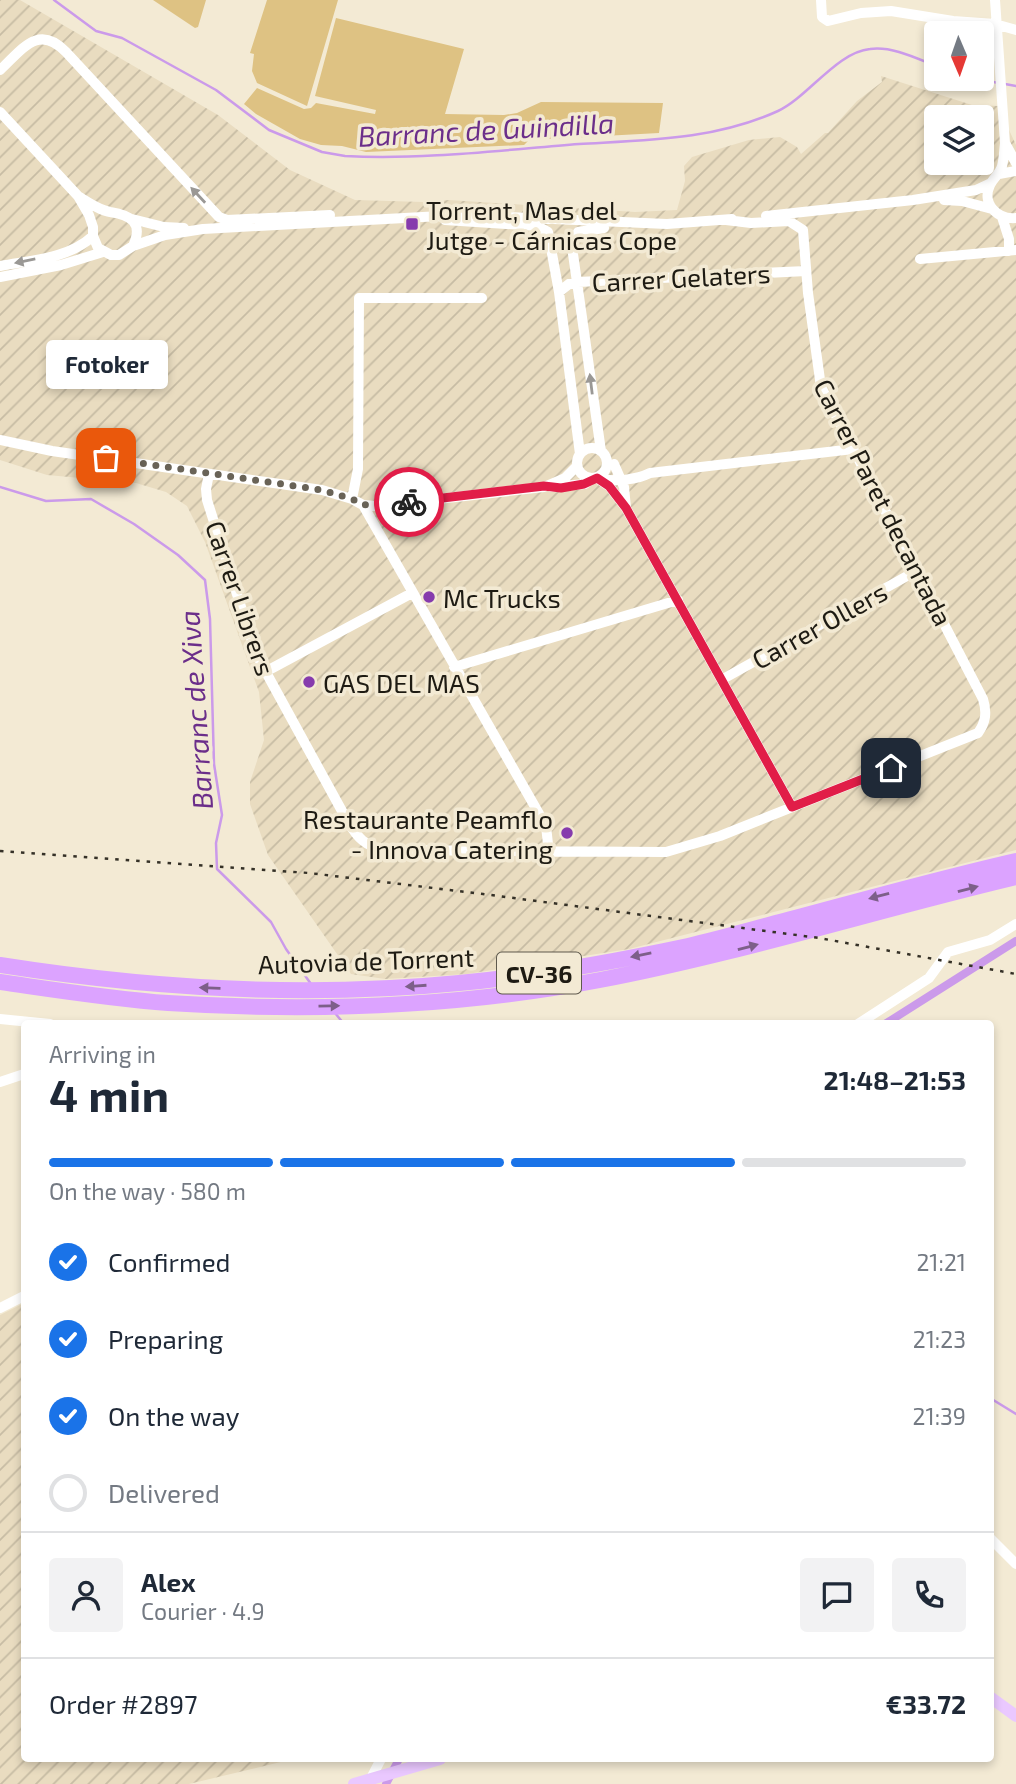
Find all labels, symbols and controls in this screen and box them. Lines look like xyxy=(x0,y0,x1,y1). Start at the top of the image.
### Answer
north arrow xyxy=(924,21,994,91)
map controls xyxy=(924,21,994,175)
water label: Barranc de Guindilla xyxy=(357,105,615,153)
button: layers xyxy=(924,105,994,175)
one-way arrow xyxy=(190,187,206,204)
place label: Torrent, Mas del Jutge - Cárnicas Cope xyxy=(426,194,677,255)
marker: Torrent, Mas del Jutge - Cárnicas Cope xyxy=(404,216,420,232)
one-way arrow xyxy=(14,256,36,267)
street label: Carrer Gelaters xyxy=(591,257,771,297)
callout: Fotoker xyxy=(45,339,167,388)
text: Fotoker xyxy=(65,350,149,378)
one-way arrow xyxy=(586,373,597,395)
street label: Carrer Paret decantada xyxy=(808,373,960,631)
pin xyxy=(76,428,136,488)
icon: bag xyxy=(87,439,125,477)
courier xyxy=(374,467,444,537)
icon: bike xyxy=(390,483,428,521)
street label: Carrer Librers xyxy=(200,517,282,679)
street label: Carrer Ollers xyxy=(746,575,892,675)
place label: Mc Trucks xyxy=(443,582,561,613)
marker: Mc Trucks xyxy=(421,589,437,605)
water label: Barranc de Xiva xyxy=(171,609,219,811)
place label: GAS DEL MAS xyxy=(323,667,480,698)
marker: GAS DEL MAS xyxy=(301,674,317,690)
pin xyxy=(861,738,921,798)
icon: home xyxy=(872,749,910,787)
place label: Restaurante Peamflo - Innova Catering xyxy=(303,803,553,864)
marker: Restaurante Peamflo - Innova Catering xyxy=(559,825,575,841)
one-way arrow xyxy=(958,883,980,894)
one-way arrow xyxy=(868,891,890,902)
street label: Autovia de Torrent xyxy=(257,941,475,979)
one-way arrow xyxy=(738,941,760,952)
one-way arrow xyxy=(630,950,652,961)
road number: CV-36 xyxy=(497,953,581,993)
one-way arrow xyxy=(405,981,427,992)
one-way arrow xyxy=(199,983,221,994)
one-way arrow xyxy=(319,1000,341,1011)
text: Arriving in xyxy=(49,1040,156,1068)
text: 21:48–21:53 xyxy=(824,1064,966,1095)
text: 4 min xyxy=(49,1066,169,1121)
text: On the way · 580 m xyxy=(49,1177,246,1205)
icon: check xyxy=(49,1243,87,1281)
text: Confirmed xyxy=(108,1246,231,1277)
text: 21:21 xyxy=(916,1248,966,1276)
icon: check xyxy=(49,1320,87,1358)
text: Preparing xyxy=(108,1323,223,1354)
text: 21:23 xyxy=(913,1325,966,1353)
icon: check xyxy=(49,1397,87,1435)
text: On the way xyxy=(108,1400,239,1431)
text: 21:39 xyxy=(913,1402,966,1430)
text: Delivered xyxy=(108,1477,220,1508)
button: person xyxy=(49,1558,123,1632)
button: chat xyxy=(800,1558,874,1632)
button: phone xyxy=(892,1558,966,1632)
text: Alex xyxy=(141,1566,196,1597)
text: Courier · 4.9 xyxy=(141,1597,265,1625)
text: Order #2897 xyxy=(49,1688,197,1719)
text: €33.72 xyxy=(885,1688,966,1719)

